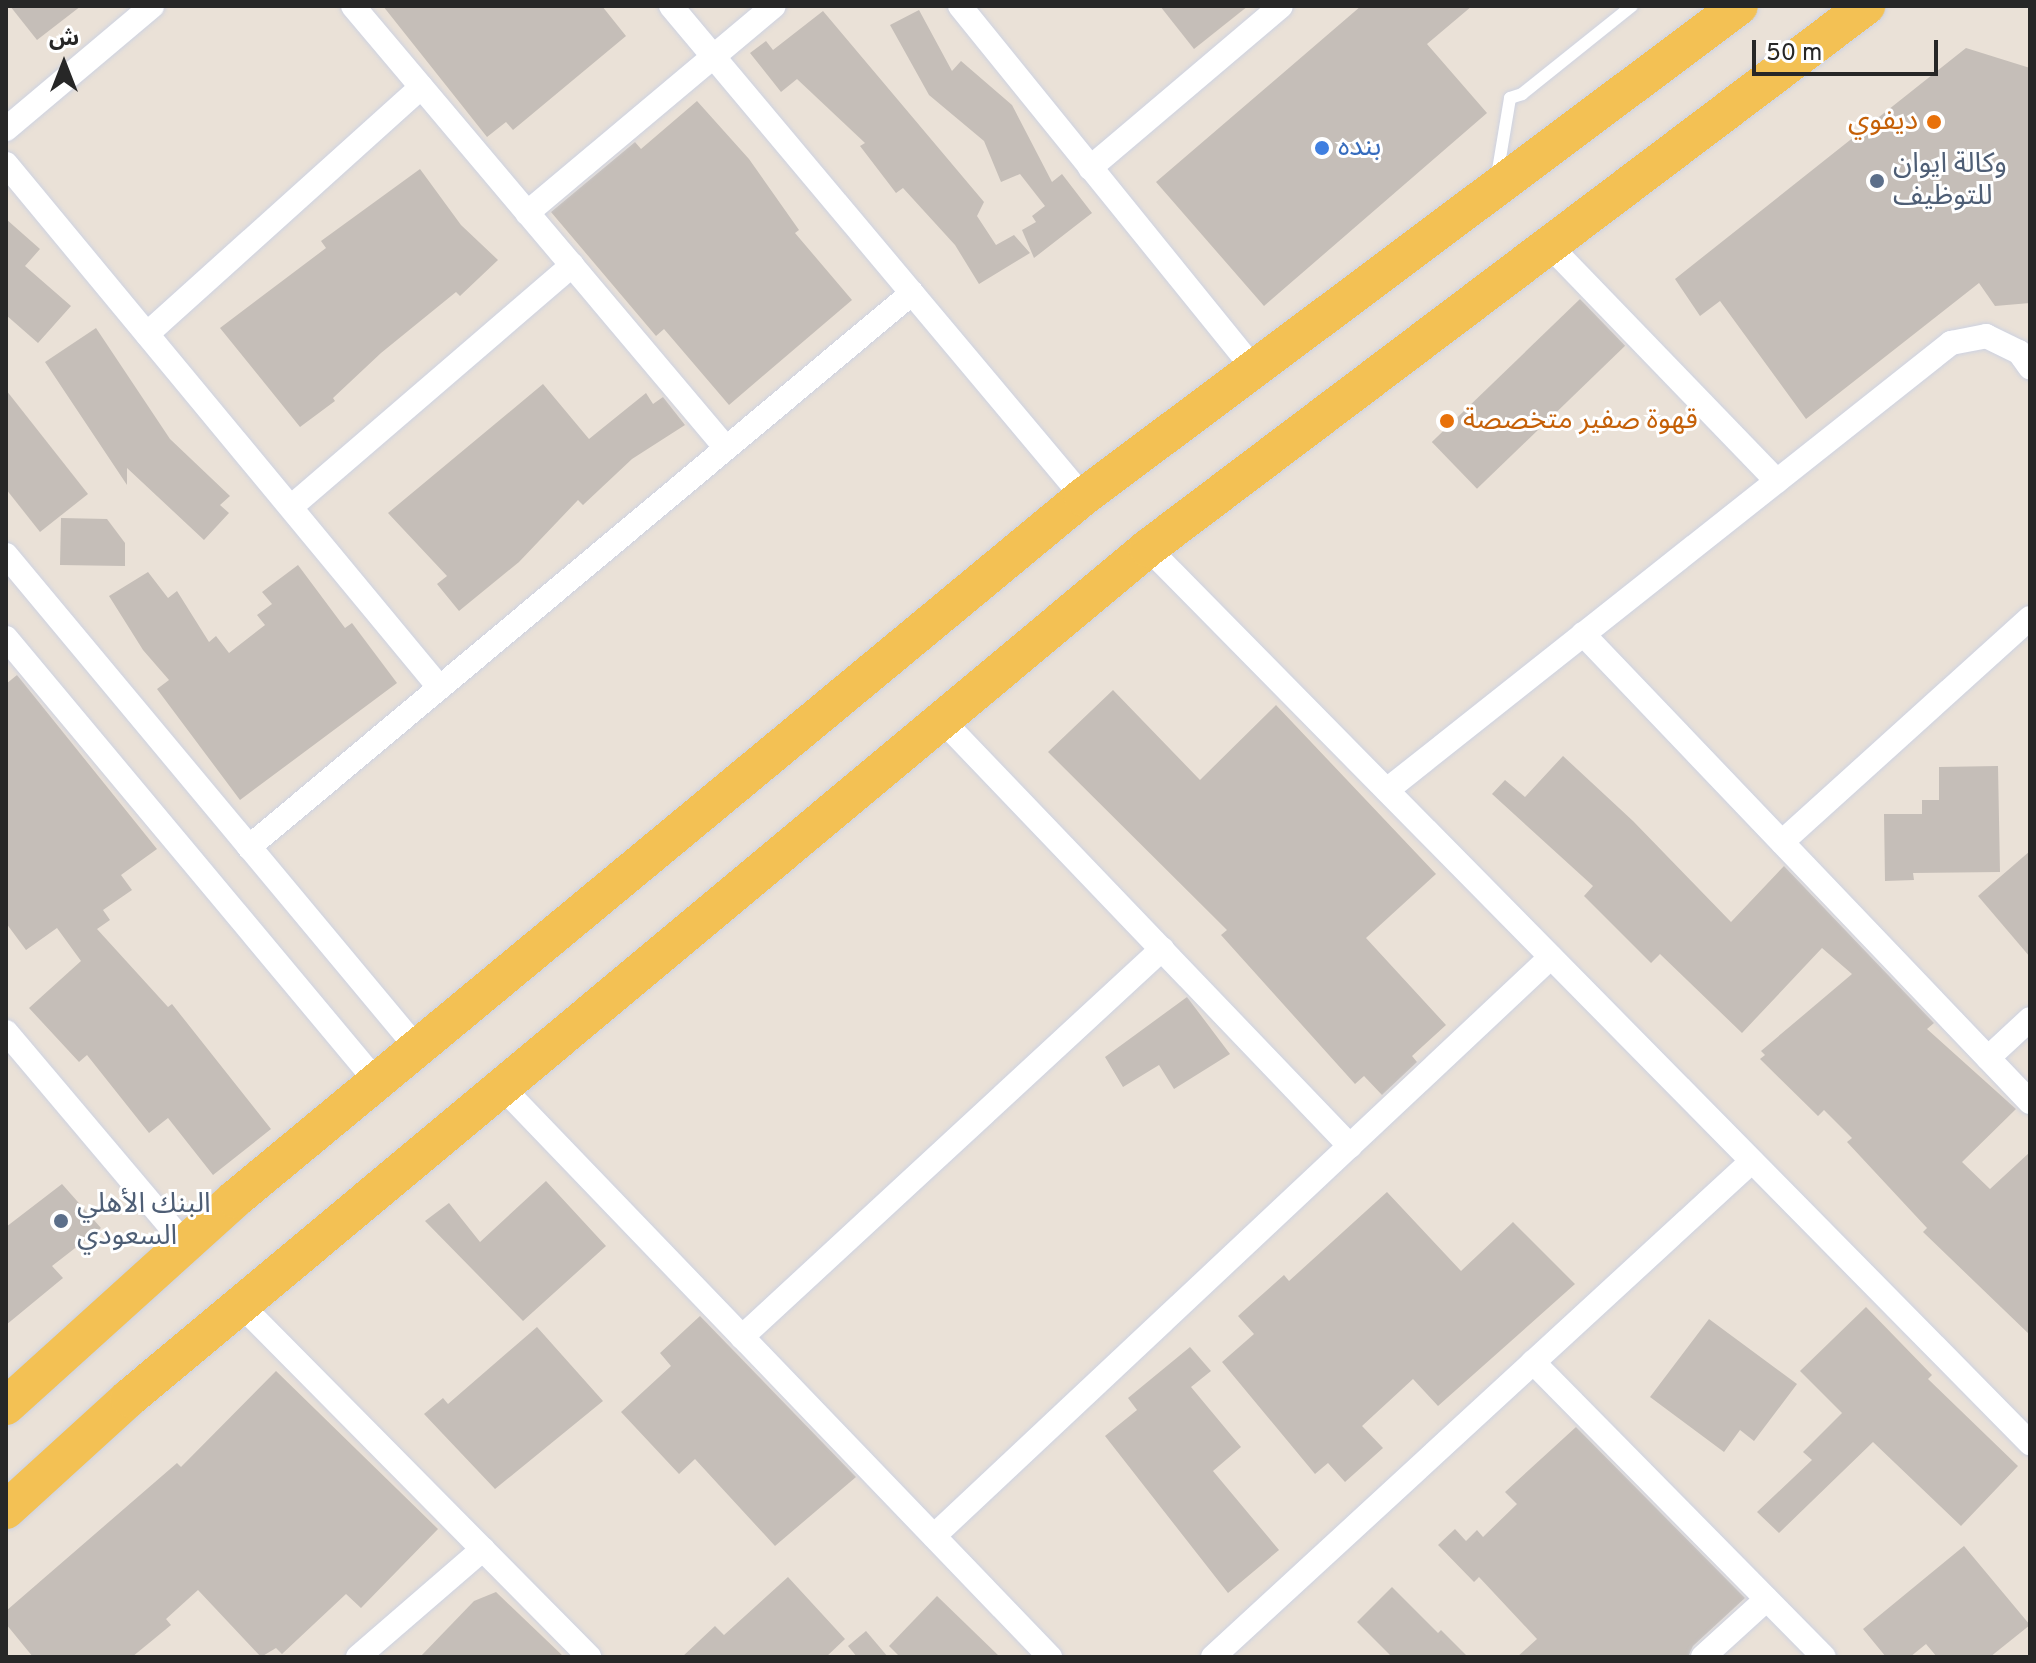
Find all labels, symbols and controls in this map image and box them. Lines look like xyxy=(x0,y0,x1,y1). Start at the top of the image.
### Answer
north arrow xyxy=(24,24,104,104)
scale bar xyxy=(1756,24,1942,74)
text: ش xyxy=(49,26,79,53)
text: 50 m xyxy=(1766,39,1822,69)
place label: ديفوي xyxy=(1848,105,1918,139)
marker: ديفوي xyxy=(1925,113,1943,131)
place label: بنده xyxy=(1338,131,1381,165)
marker: بنده xyxy=(1313,139,1331,157)
place label: وكالة ايوان للتوظيف xyxy=(1893,148,2007,214)
marker: وكالة ايوان للتوظيف xyxy=(1868,172,1886,190)
place label: قهوة صفير متخصصة xyxy=(1463,404,1698,438)
marker: قهوة صفير متخصصة xyxy=(1438,412,1456,430)
place label: البنك الأهلي السعودي xyxy=(77,1188,211,1254)
marker: البنك الأهلي السعودي xyxy=(52,1212,70,1230)

